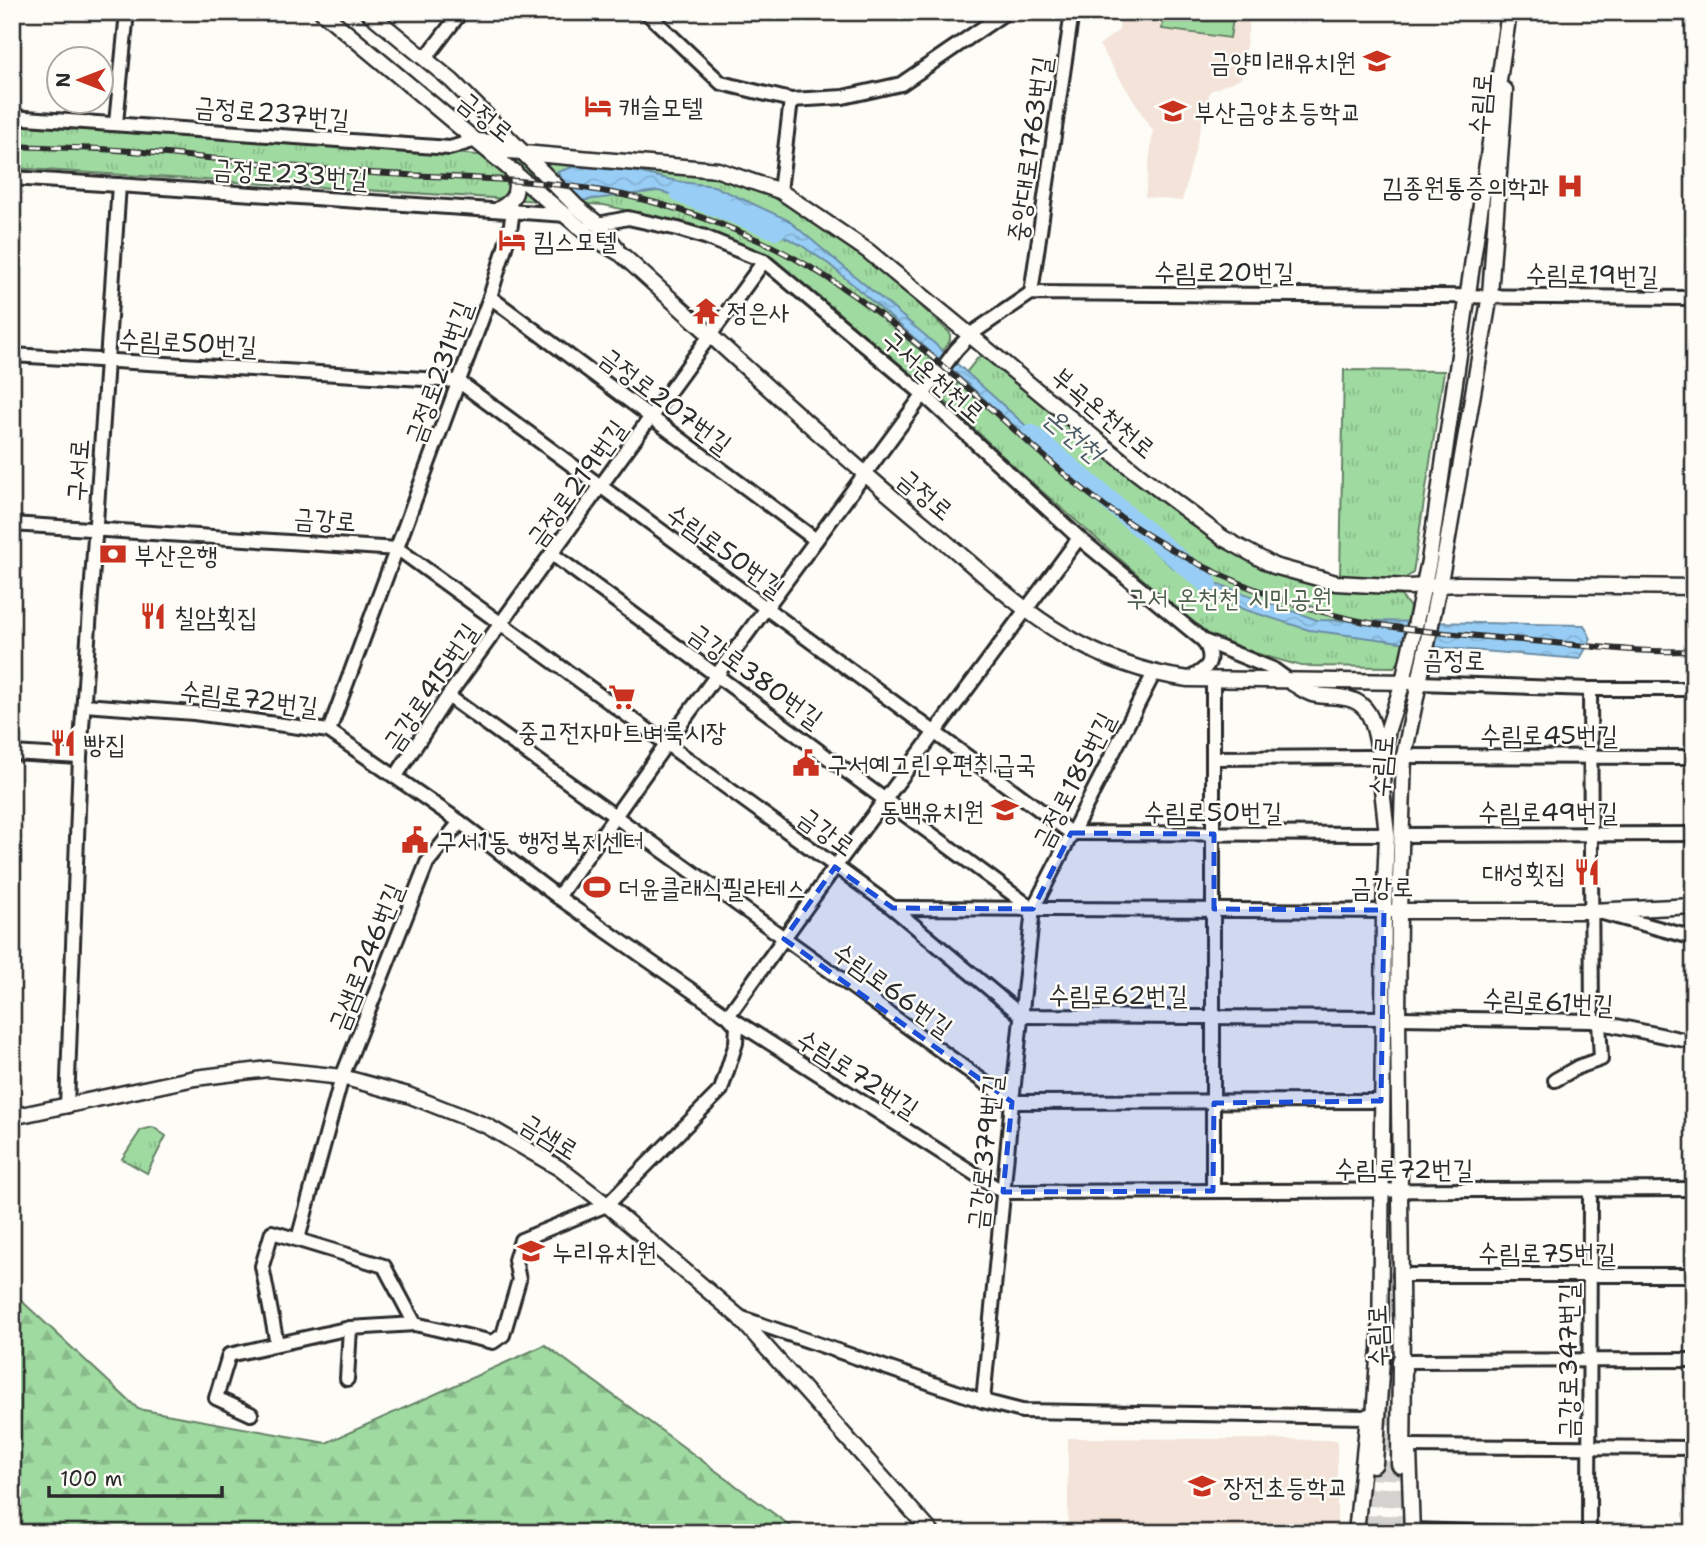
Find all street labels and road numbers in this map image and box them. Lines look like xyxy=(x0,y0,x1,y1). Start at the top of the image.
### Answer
street label: 중앙대로1763번길 xyxy=(999,54,1059,244)
street label: 수림로 xyxy=(1460,71,1500,137)
street label: 금정로 xyxy=(451,83,521,149)
street label: 금정로237번길 xyxy=(193,88,351,136)
street label: 금정로233번길 xyxy=(211,150,369,196)
street label: 수림로20번길 xyxy=(1154,254,1294,289)
street label: 수림로19번길 xyxy=(1525,255,1659,293)
street label: 금정로231번길 xyxy=(396,296,480,448)
street label: 수림로50번길 xyxy=(118,321,258,363)
street label: 구서온천천로 xyxy=(875,322,993,430)
street label: 금정로207번길 xyxy=(593,339,739,461)
street label: 부곡온천천로 xyxy=(1046,360,1162,464)
street label: 금정로219번길 xyxy=(518,412,634,554)
street label: 구서로 xyxy=(57,437,97,503)
street label: 금정로 xyxy=(891,460,961,528)
street label: 수림로50번길 xyxy=(660,495,792,605)
street label: 금강로 xyxy=(292,499,358,539)
street label: 금강로380번길 xyxy=(682,614,830,736)
street label: 금강로415번길 xyxy=(374,616,486,758)
street label: 금정로 xyxy=(1422,640,1486,678)
street label: 수림로72번길 xyxy=(178,672,320,724)
street label: 금정로185번길 xyxy=(1024,706,1122,854)
street label: 수림로45번길 xyxy=(1480,717,1618,752)
street label: 수림로 xyxy=(1361,733,1401,799)
street label: 수림로50번길 xyxy=(1144,794,1282,829)
street label: 수림로49번길 xyxy=(1478,794,1618,829)
street label: 금강로 xyxy=(791,798,863,864)
street label: 금강로 xyxy=(1351,869,1413,904)
street label: 금샘로246번길 xyxy=(319,878,411,1036)
street label: 수림로66번길 xyxy=(826,934,960,1044)
street label: 수림로62번길 xyxy=(1048,977,1188,1012)
street label: 수림로61번길 xyxy=(1481,980,1615,1022)
street label: 수림로72번길 xyxy=(790,1021,926,1126)
street label: 금강로379번길 xyxy=(958,1073,1010,1231)
street label: 금샘로 xyxy=(514,1105,586,1167)
street label: 수림로72번길 xyxy=(1335,1151,1474,1186)
street label: 수림로75번길 xyxy=(1478,1235,1616,1270)
street label: 금강로347번길 xyxy=(1550,1283,1585,1439)
street label: 수림로 xyxy=(1358,1304,1396,1368)

